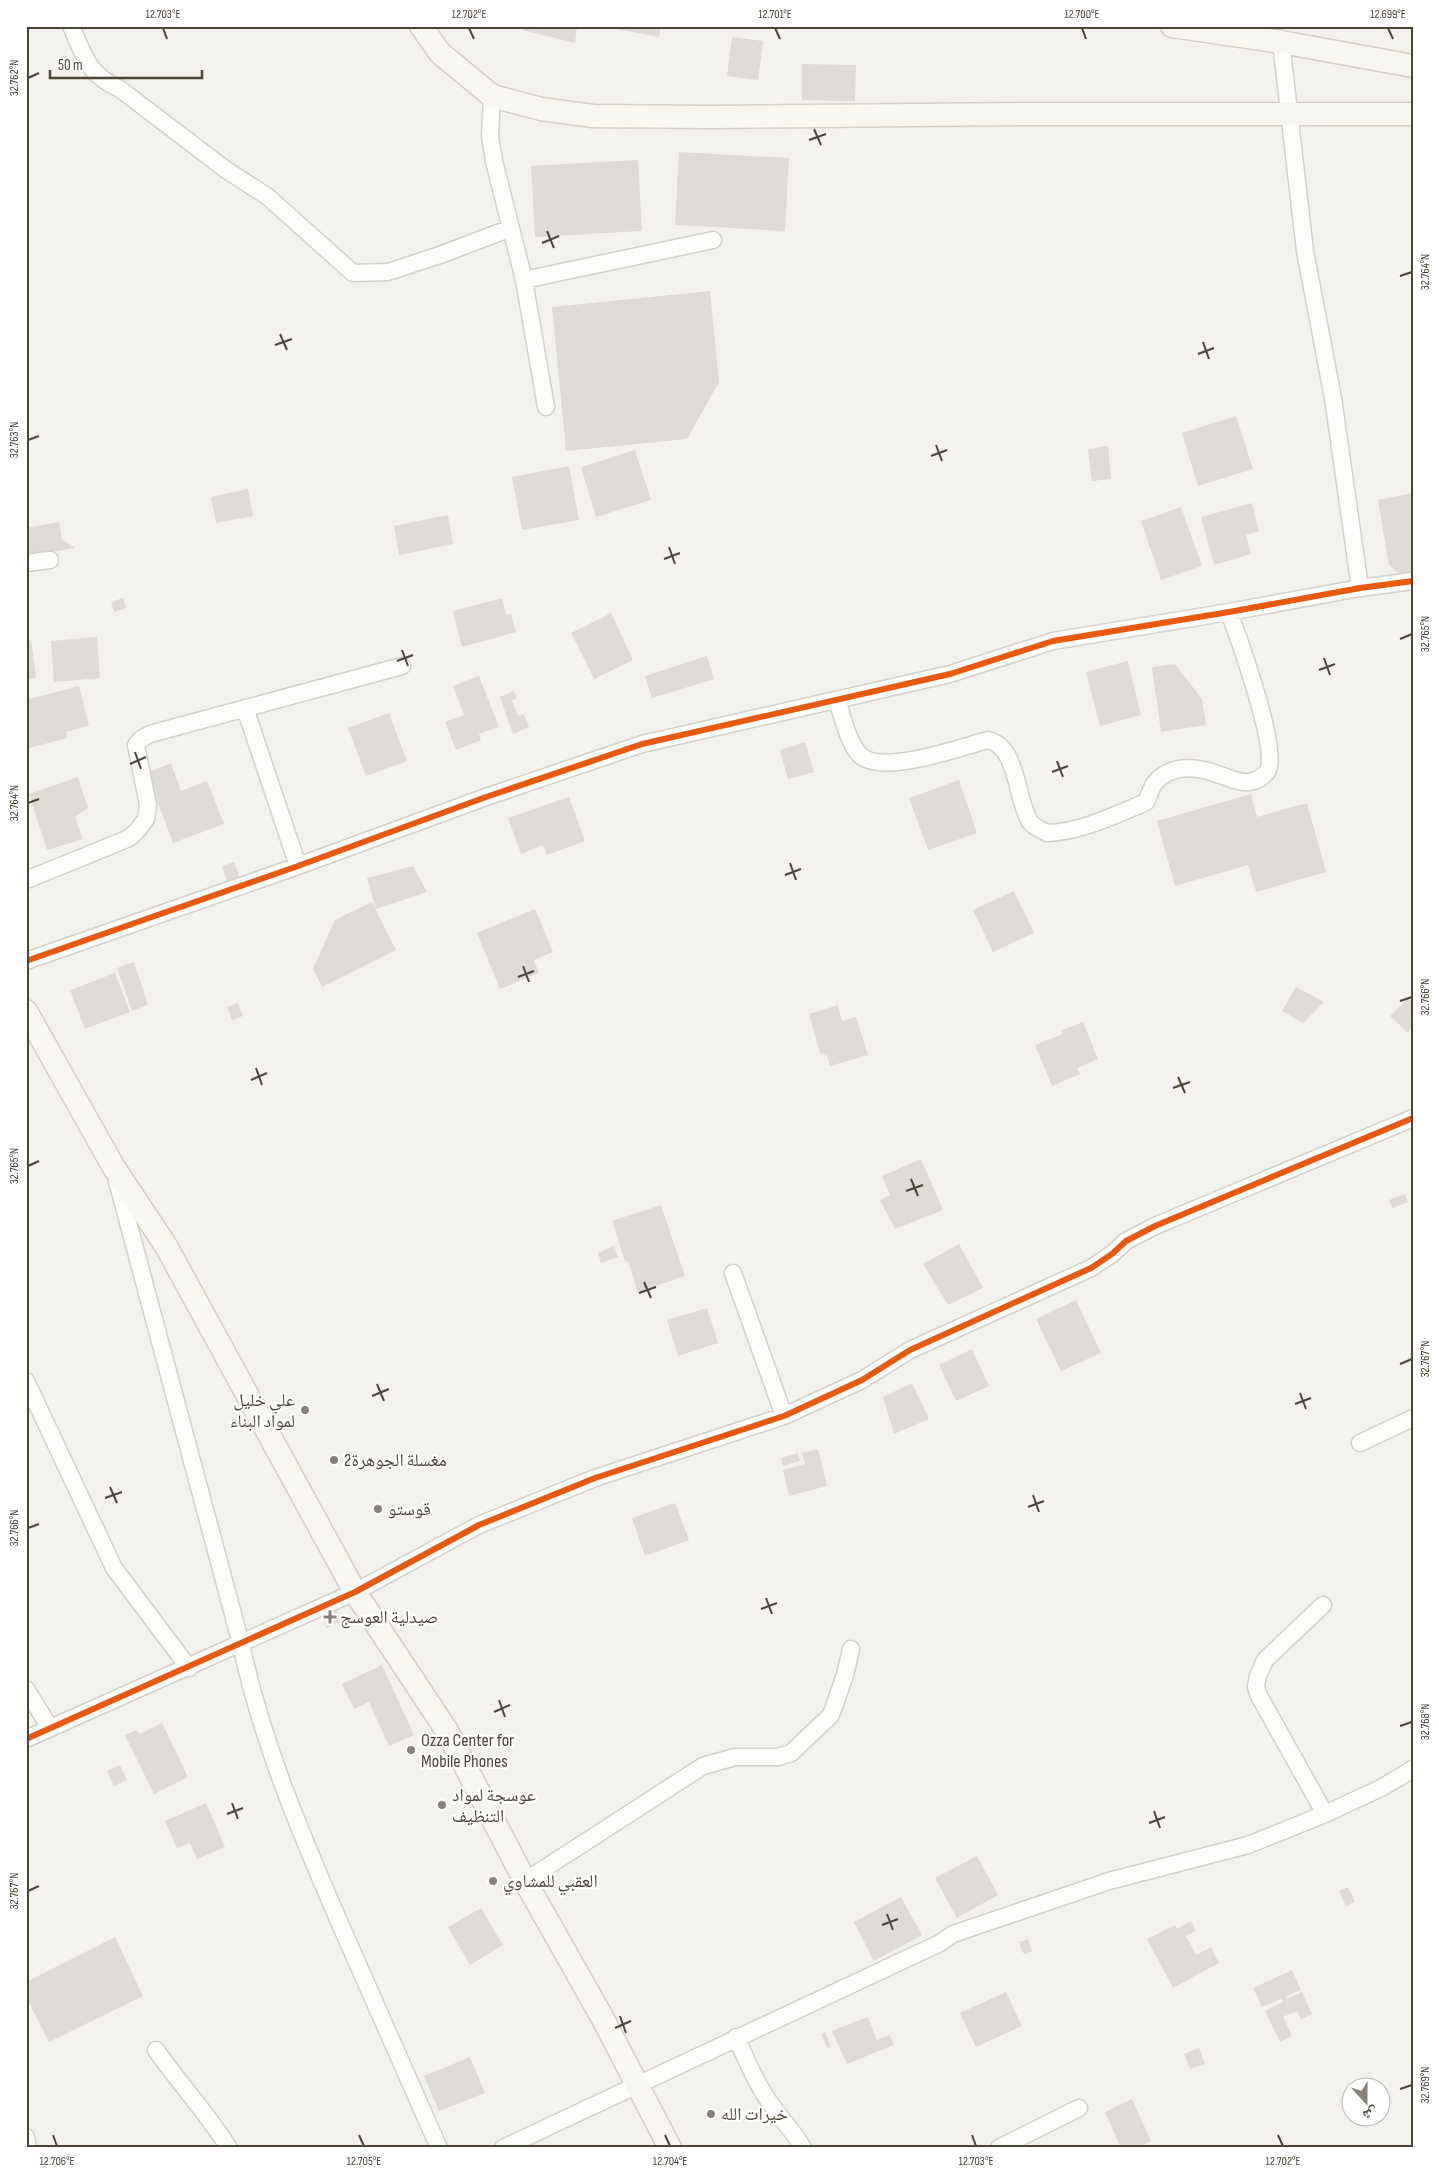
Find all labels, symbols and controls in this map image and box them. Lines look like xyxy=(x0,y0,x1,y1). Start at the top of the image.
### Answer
text: 12.703°E xyxy=(146,7,180,22)
text: 12.702°E xyxy=(452,7,486,22)
text: 12.701°E xyxy=(758,7,792,22)
text: 12.700°E xyxy=(1064,7,1100,22)
text: 12.699°E xyxy=(1370,7,1406,22)
scale bar xyxy=(50,48,202,80)
text: 50 m xyxy=(58,56,83,75)
text: 32.762°N xyxy=(7,60,22,96)
text: 32.764°N xyxy=(1418,254,1433,290)
text: 32.763°N xyxy=(7,422,22,458)
text: 32.765°N xyxy=(1418,616,1433,652)
text: 32.764°N xyxy=(7,785,22,821)
text: 32.766°N xyxy=(1418,979,1433,1015)
text: 32.765°N xyxy=(7,1148,22,1184)
text: 32.767°N xyxy=(1418,1341,1433,1377)
place label: علي خليل لمواد البناء xyxy=(230,1390,295,1432)
marker: علي خليل لمواد البناء xyxy=(299,1404,311,1416)
place label: مغسلة الجوهرة2 xyxy=(344,1450,447,1471)
marker: مغسلة الجوهرة2 xyxy=(328,1454,340,1466)
place label: قوستو xyxy=(388,1499,431,1520)
marker: قوستو xyxy=(372,1503,384,1515)
text: 32.766°N xyxy=(7,1510,22,1546)
place label: صيدلية العوسج xyxy=(340,1607,438,1629)
marker: صيدلية العوسج xyxy=(324,1611,336,1623)
text: 32.768°N xyxy=(1418,1704,1433,1740)
place label: Ozza Center for Mobile Phones xyxy=(421,1730,514,1772)
marker: Ozza Center for Mobile Phones xyxy=(405,1744,417,1756)
place label: عوسجة لمواد التنظيف xyxy=(452,1785,536,1827)
marker: عوسجة لمواد التنظيف xyxy=(436,1799,448,1811)
place label: العقبي للمشاوي xyxy=(503,1871,598,1896)
text: 32.767°N xyxy=(7,1873,22,1909)
marker: العقبي للمشاوي xyxy=(487,1875,499,1887)
text: 32.769°N xyxy=(1418,2067,1433,2103)
north arrow xyxy=(1342,2076,1392,2126)
text: ش xyxy=(1360,2103,1380,2124)
place label: خيرات الله xyxy=(721,2104,788,2125)
marker: خيرات الله xyxy=(705,2108,717,2120)
text: 12.706°E xyxy=(39,2154,75,2169)
text: 12.705°E xyxy=(347,2154,381,2169)
text: 12.704°E xyxy=(653,2154,687,2169)
text: 12.703°E xyxy=(959,2154,993,2169)
text: 12.702°E xyxy=(1266,2154,1300,2169)

